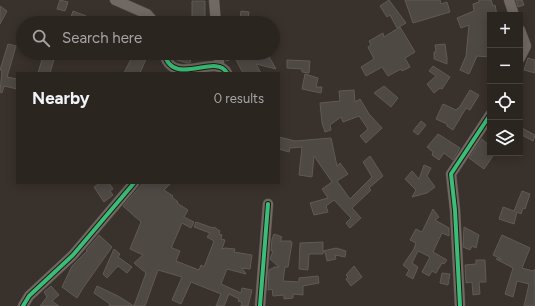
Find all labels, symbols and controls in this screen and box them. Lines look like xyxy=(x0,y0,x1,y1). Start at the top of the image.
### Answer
map controls xyxy=(487,12,523,156)
button: + xyxy=(487,12,523,48)
search box xyxy=(16,16,280,60)
icon: search xyxy=(30,27,52,49)
text: Search here xyxy=(62,29,142,47)
button: − xyxy=(487,48,523,84)
button: locate xyxy=(487,84,523,120)
text: Nearby xyxy=(32,88,90,108)
text: 0 results xyxy=(214,91,264,106)
button: layers xyxy=(487,120,523,156)

